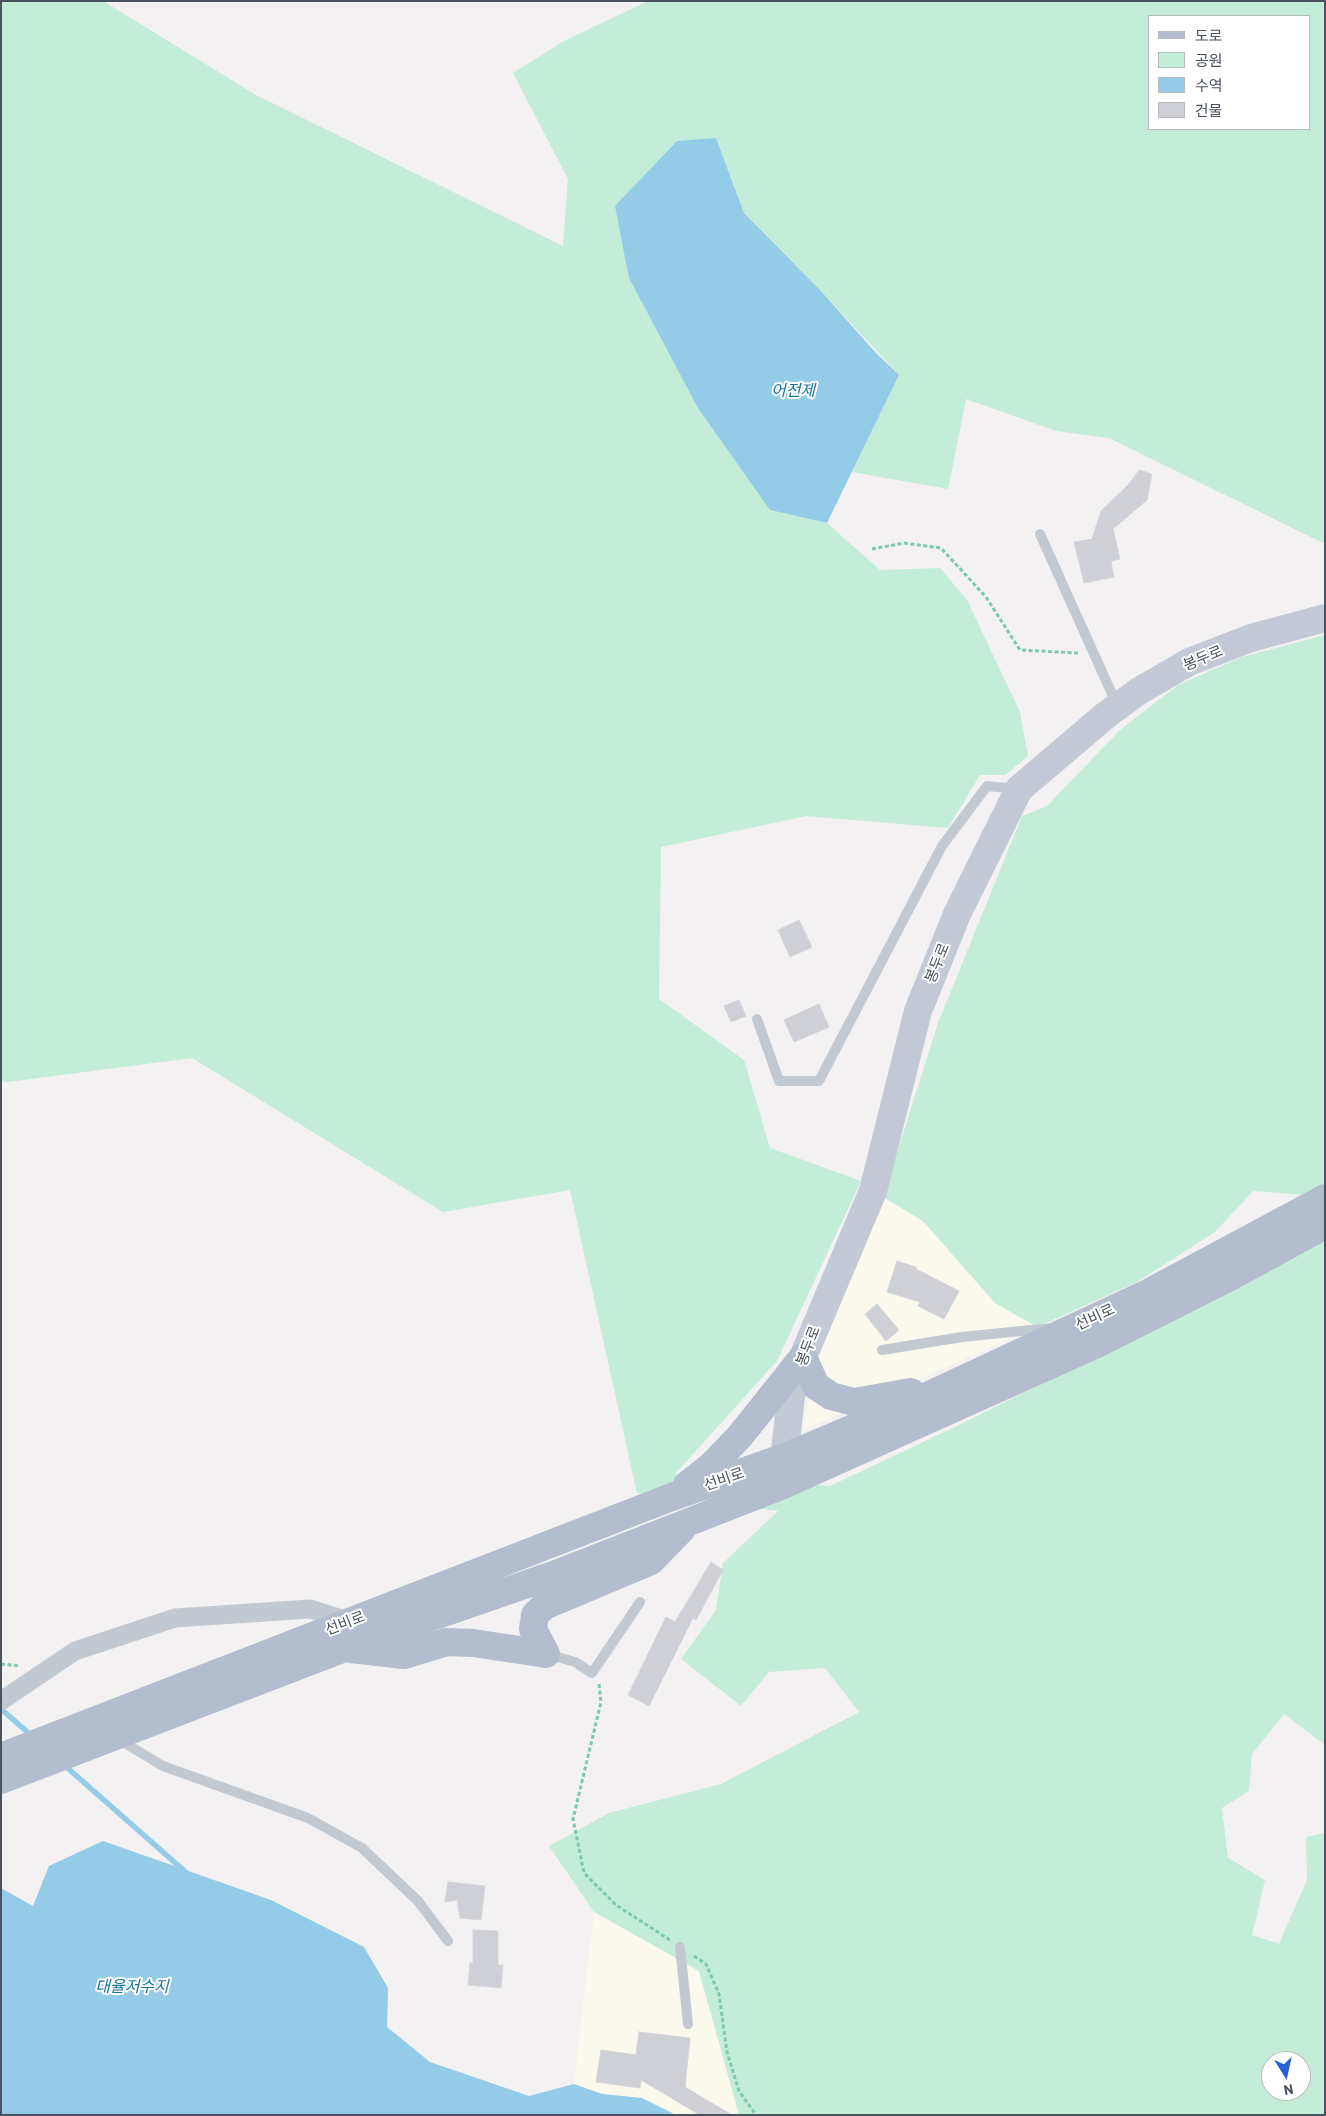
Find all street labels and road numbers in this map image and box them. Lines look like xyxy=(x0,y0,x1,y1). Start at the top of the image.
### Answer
street label: 봉두로 xyxy=(1180,642,1226,674)
street label: 봉두로 xyxy=(921,940,953,986)
street label: 선비로 xyxy=(1072,1300,1118,1334)
street label: 봉두로 xyxy=(792,1323,824,1369)
street label: 선비로 xyxy=(701,1464,747,1494)
street label: 선비로 xyxy=(322,1607,368,1639)

